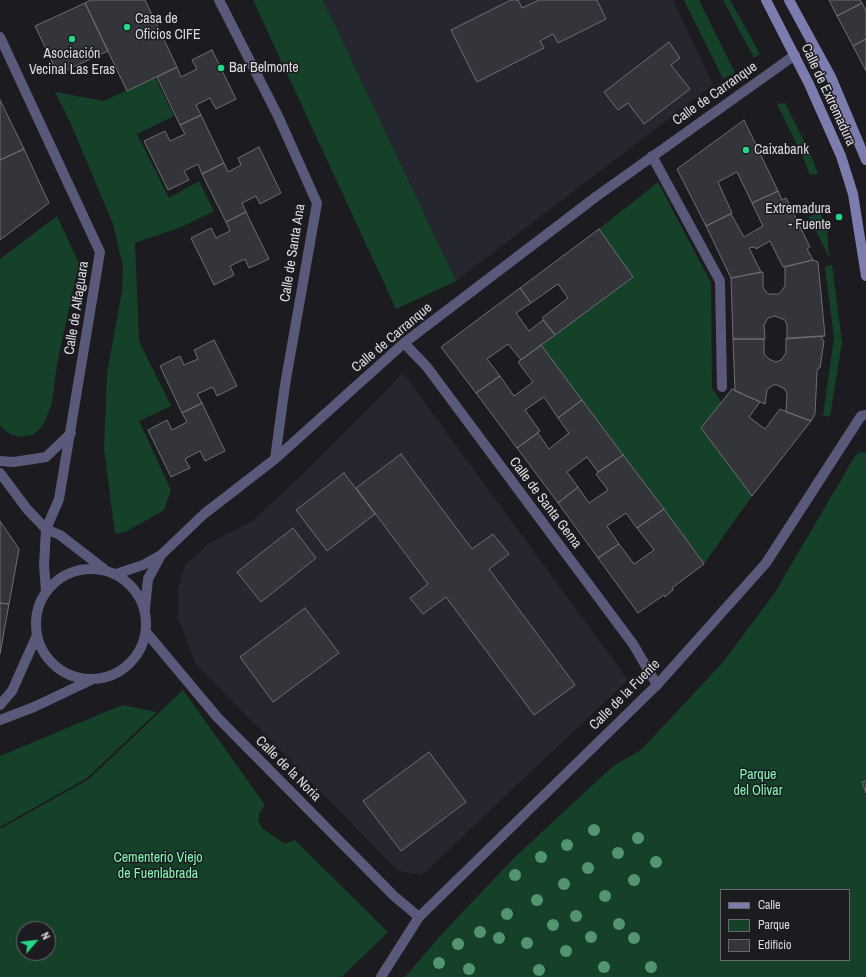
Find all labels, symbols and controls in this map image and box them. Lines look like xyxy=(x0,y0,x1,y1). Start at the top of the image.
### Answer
place label: Casa de Oficios CIFE xyxy=(135,11,201,44)
marker: Casa de Oficios CIFE xyxy=(122,22,132,32)
marker: Asociación Vecinal Las Eras xyxy=(67,34,77,44)
street label: Calle de Extremadura xyxy=(797,41,859,149)
place label: Asociación Vecinal Las Eras xyxy=(29,46,115,78)
street label: Calle de Carranque xyxy=(669,59,761,129)
place label: Bar Belmonte xyxy=(229,60,299,76)
marker: Bar Belmonte xyxy=(216,63,226,73)
place label: Caixabank xyxy=(754,142,809,158)
marker: Caixabank xyxy=(741,145,751,155)
place label: Extremadura - Fuente xyxy=(765,201,831,234)
street label: Calle de Santa Ana xyxy=(277,203,309,303)
marker: Extremadura - Fuente xyxy=(834,212,844,222)
street label: Calle de Alfaguara xyxy=(61,260,93,356)
street label: Calle de Carranque xyxy=(348,300,436,376)
street label: Calle de Santa Gema xyxy=(505,454,585,552)
street label: Calle de la Fuente xyxy=(586,656,664,734)
street label: Calle de la Noria xyxy=(252,733,324,805)
park label: Parque del Olivar xyxy=(733,767,783,800)
park label: Cementerio Viejo de Fuenlabrada xyxy=(113,850,203,882)
legend xyxy=(720,889,850,961)
text: Calle xyxy=(758,897,780,913)
text: Parque xyxy=(758,917,790,933)
north arrow xyxy=(16,921,56,961)
text: N xyxy=(38,930,53,942)
text: Edificio xyxy=(758,937,791,953)

